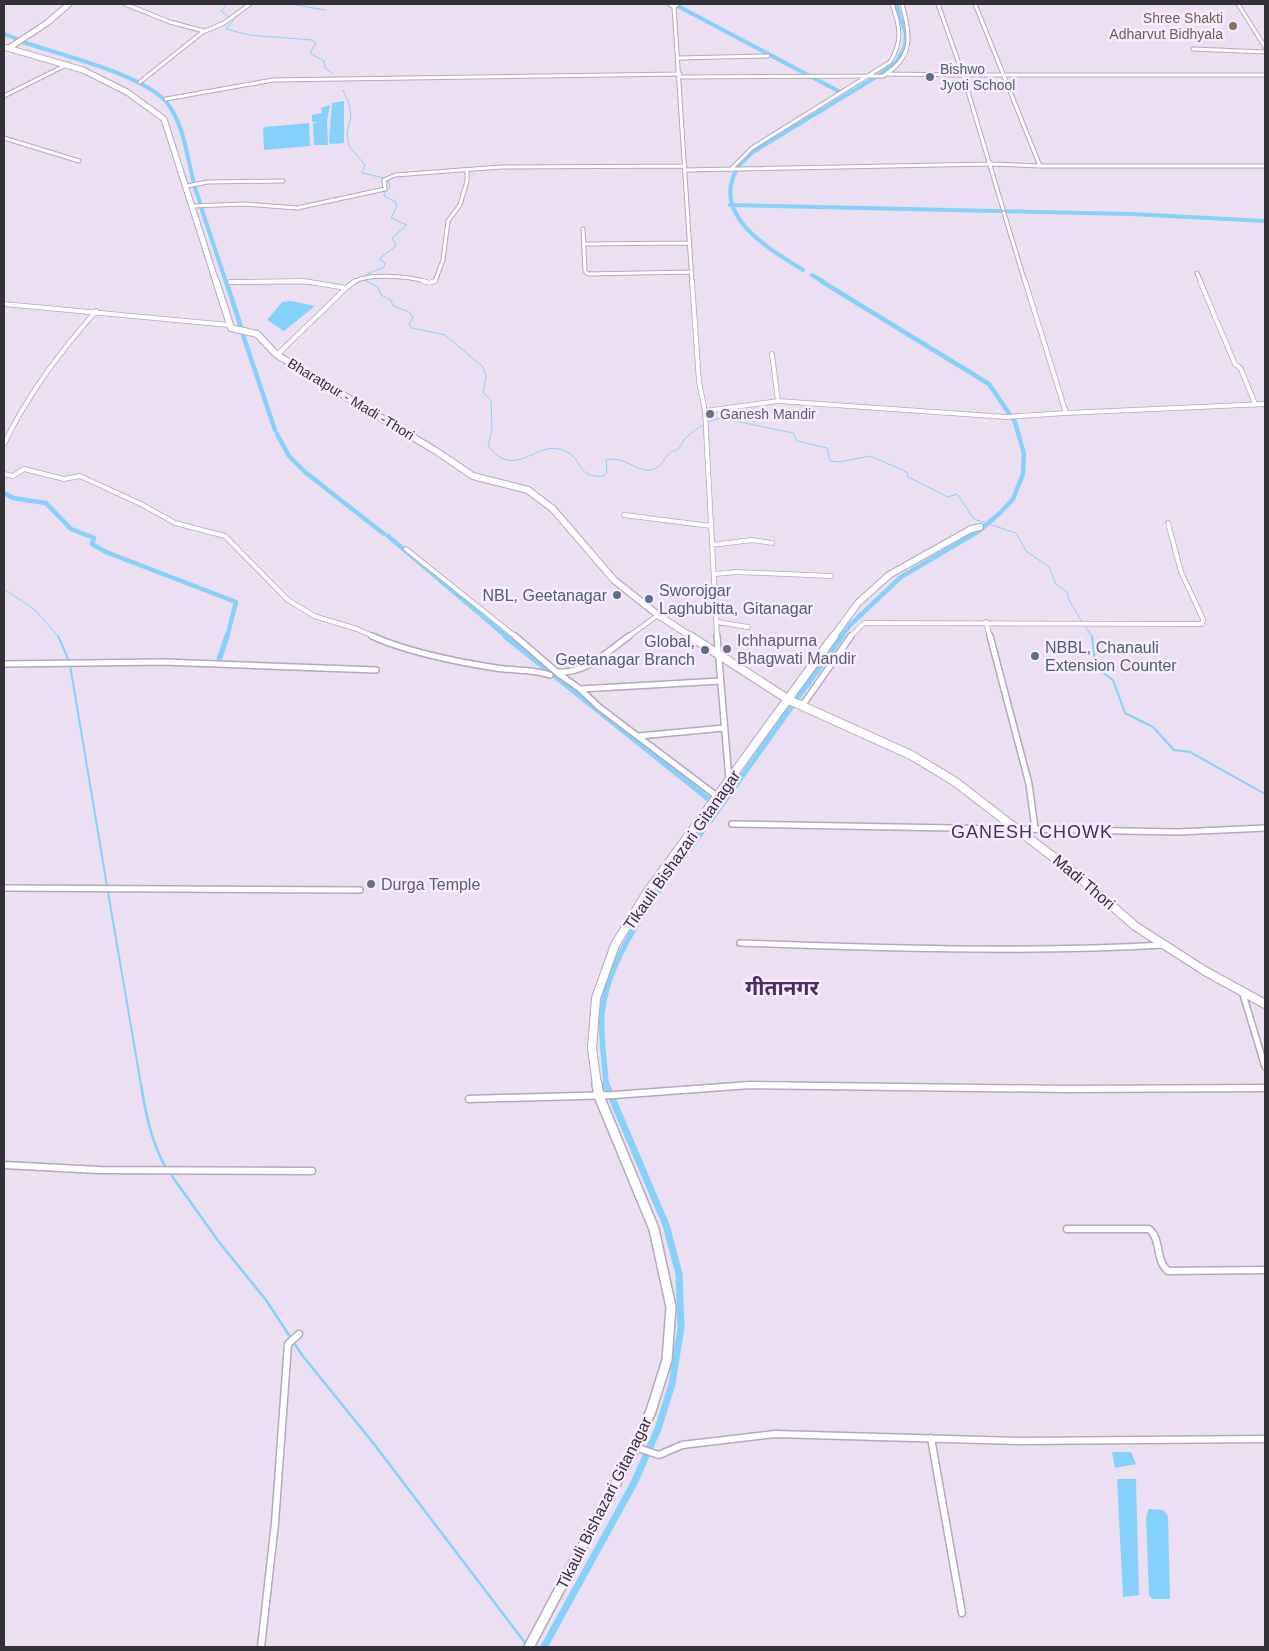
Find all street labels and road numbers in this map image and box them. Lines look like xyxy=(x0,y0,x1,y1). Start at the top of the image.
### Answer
street label: Bharatpur - Madi -Thori xyxy=(285,355,417,443)
street label: Tikauli Bishazari Gitanagar xyxy=(620,767,744,933)
street label: Madi Thori xyxy=(1050,851,1118,913)
street label: Tikauli Bishazari Gitanagar xyxy=(553,1414,655,1592)

